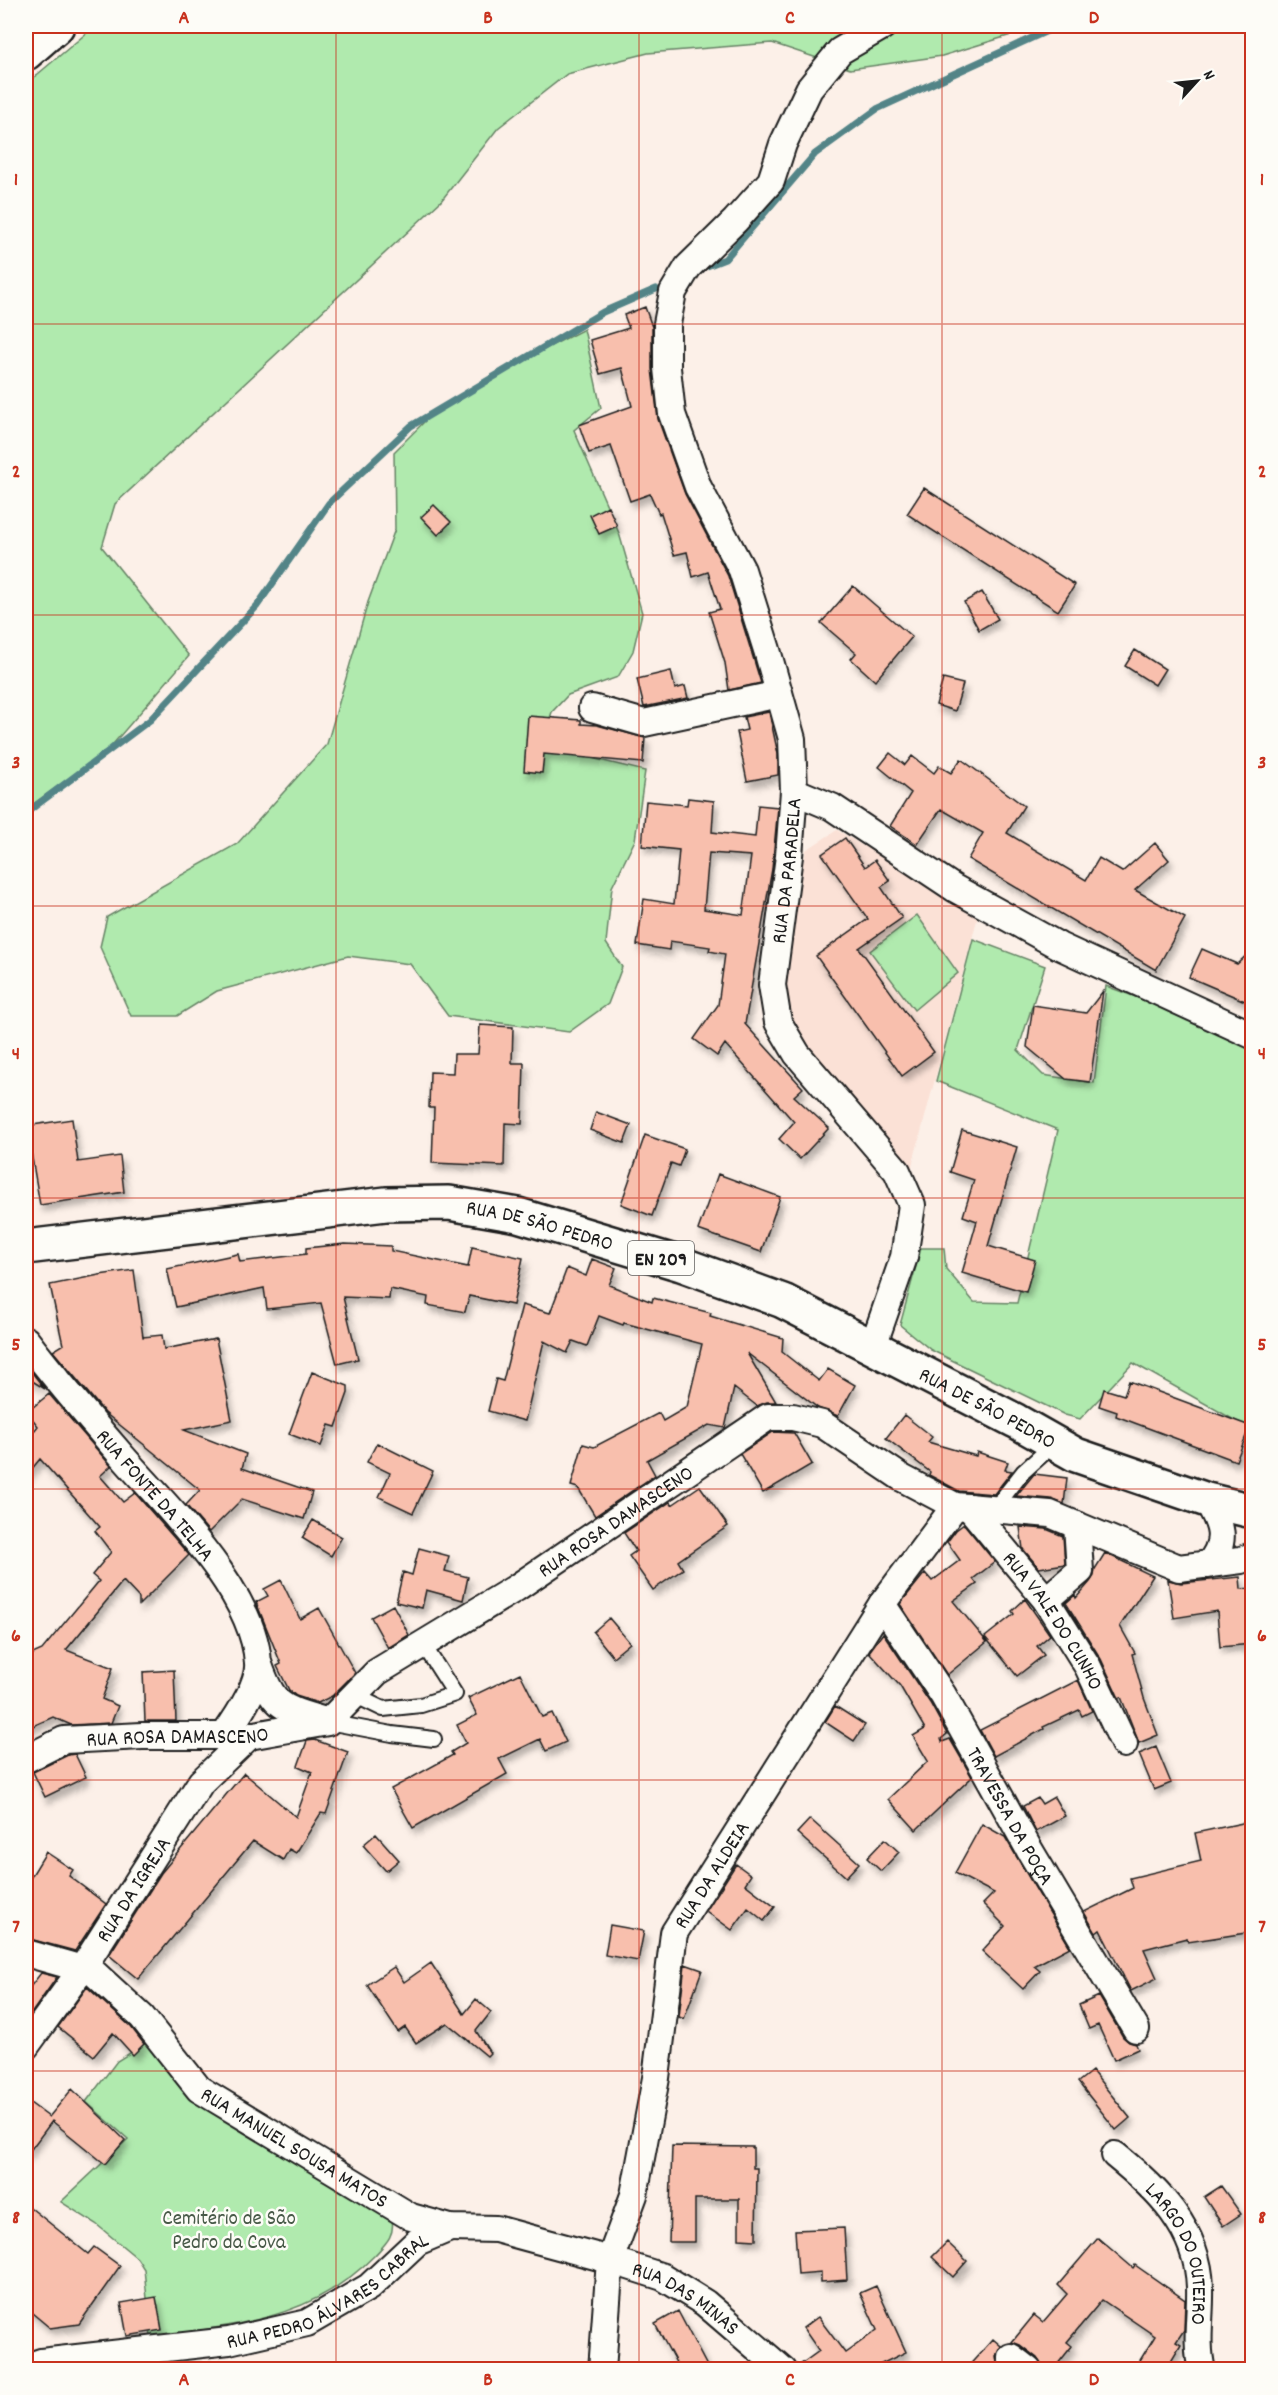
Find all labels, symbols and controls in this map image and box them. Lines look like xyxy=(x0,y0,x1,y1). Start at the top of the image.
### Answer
text: A xyxy=(179,5,190,33)
text: B xyxy=(483,5,493,33)
text: C xyxy=(785,5,795,33)
text: D xyxy=(1089,5,1100,33)
north arrow xyxy=(1167,51,1227,111)
text: N xyxy=(1196,67,1220,84)
text: 1 xyxy=(14,167,18,195)
text: 1 xyxy=(1260,167,1264,195)
text: 2 xyxy=(12,459,20,487)
text: 2 xyxy=(1258,459,1266,487)
text: 3 xyxy=(12,750,20,778)
text: 3 xyxy=(1258,750,1266,778)
street label: RUA DA PARADELA xyxy=(766,797,811,946)
text: 4 xyxy=(12,1041,20,1069)
text: 4 xyxy=(1258,1041,1266,1069)
street label: RUA DE SÃO PEDRO xyxy=(464,1194,616,1261)
road number: EN 209 xyxy=(628,1241,694,1275)
text: 5 xyxy=(11,1332,21,1360)
text: 5 xyxy=(1257,1332,1267,1360)
street label: RUA DE SÃO PEDRO xyxy=(913,1361,1060,1458)
street label: RUA FONTE DA TELHA xyxy=(87,1424,220,1569)
street label: RUA ROSA DAMASCENO xyxy=(533,1460,701,1587)
street label: RUA VALE DO CUNHO xyxy=(994,1546,1109,1696)
text: 6 xyxy=(11,1623,21,1651)
text: 6 xyxy=(1257,1623,1267,1651)
street label: RUA ROSA DAMASCENO xyxy=(86,1721,271,1757)
street label: TRAVESSA DA POÇA xyxy=(957,1743,1059,1892)
street label: RUA DA ALDEIA xyxy=(668,1816,759,1936)
street label: RUA DA IGREJA xyxy=(91,1832,180,1949)
text: 7 xyxy=(12,1914,20,1942)
text: 7 xyxy=(1258,1914,1266,1942)
street label: RUA MANUEL SOUSA MATOS xyxy=(194,2081,393,2218)
street label: LARGO DO OUTEIRO xyxy=(1137,2177,1212,2325)
text: 8 xyxy=(12,2205,20,2233)
park label: Cemitério de São Pedro da Cova xyxy=(162,2205,296,2259)
text: 8 xyxy=(1258,2205,1266,2233)
street label: RUA PEDRO ÁLVARES CABRAL xyxy=(224,2227,434,2359)
street label: RUA DAS MINAS xyxy=(628,2256,745,2344)
text: A xyxy=(179,2367,190,2395)
text: B xyxy=(483,2367,493,2395)
text: C xyxy=(785,2367,795,2395)
text: D xyxy=(1089,2367,1100,2395)

